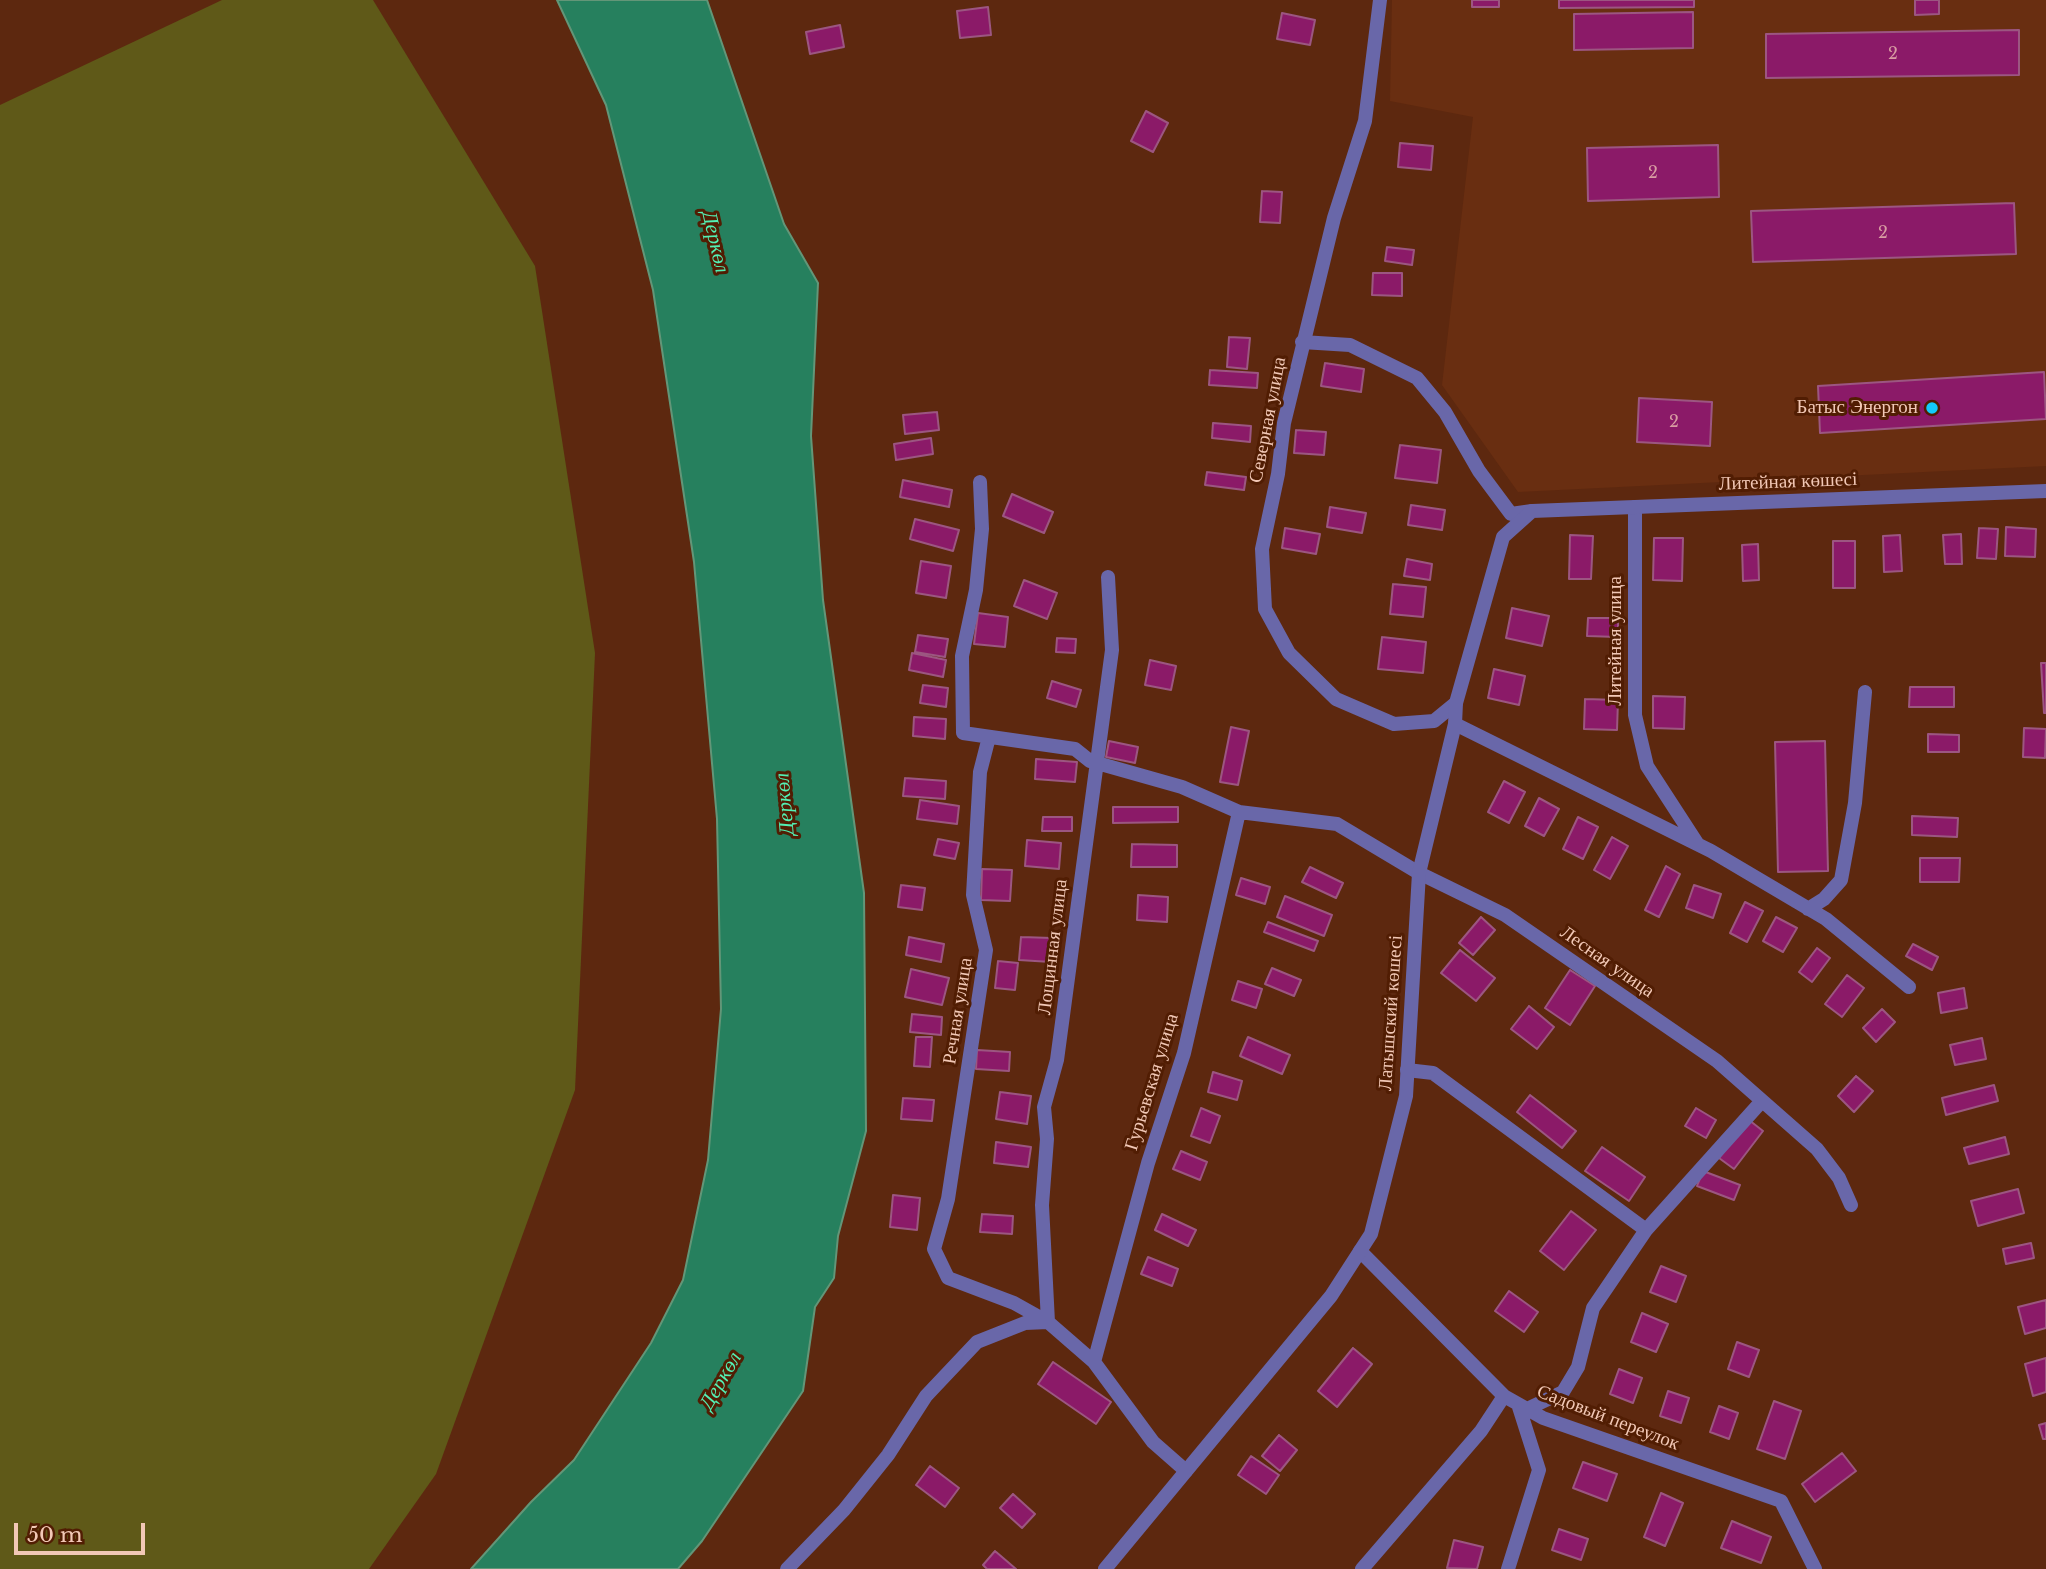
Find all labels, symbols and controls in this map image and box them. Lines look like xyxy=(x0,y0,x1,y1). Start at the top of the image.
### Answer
house number: 2 xyxy=(1888,44,1898,64)
house number: 2 xyxy=(1648,163,1658,183)
water label: Деркөл xyxy=(696,209,734,275)
house number: 2 xyxy=(1878,223,1888,243)
street label: Северная улица xyxy=(1245,355,1291,485)
place label: Батыс Энергон xyxy=(1797,397,1918,419)
marker: Батыс Энергон xyxy=(1924,400,1940,416)
house number: 2 xyxy=(1669,412,1679,432)
street label: Литейная көшесі xyxy=(1718,468,1858,496)
street label: Литейная улица xyxy=(1605,576,1627,706)
water label: Деркөл xyxy=(770,772,800,836)
street label: Лощинная улица xyxy=(1033,878,1073,1016)
street label: Лесная улица xyxy=(1555,921,1659,1003)
street label: Латышский көшесі xyxy=(1374,934,1408,1092)
street label: Речная улица xyxy=(938,956,978,1066)
street label: Гурьевская улица xyxy=(1120,1011,1184,1153)
water label: Деркөл xyxy=(694,1348,748,1414)
street label: Садовый переулок xyxy=(1534,1380,1682,1456)
scale bar xyxy=(18,1510,149,1554)
text: 50 m xyxy=(27,1522,82,1548)

